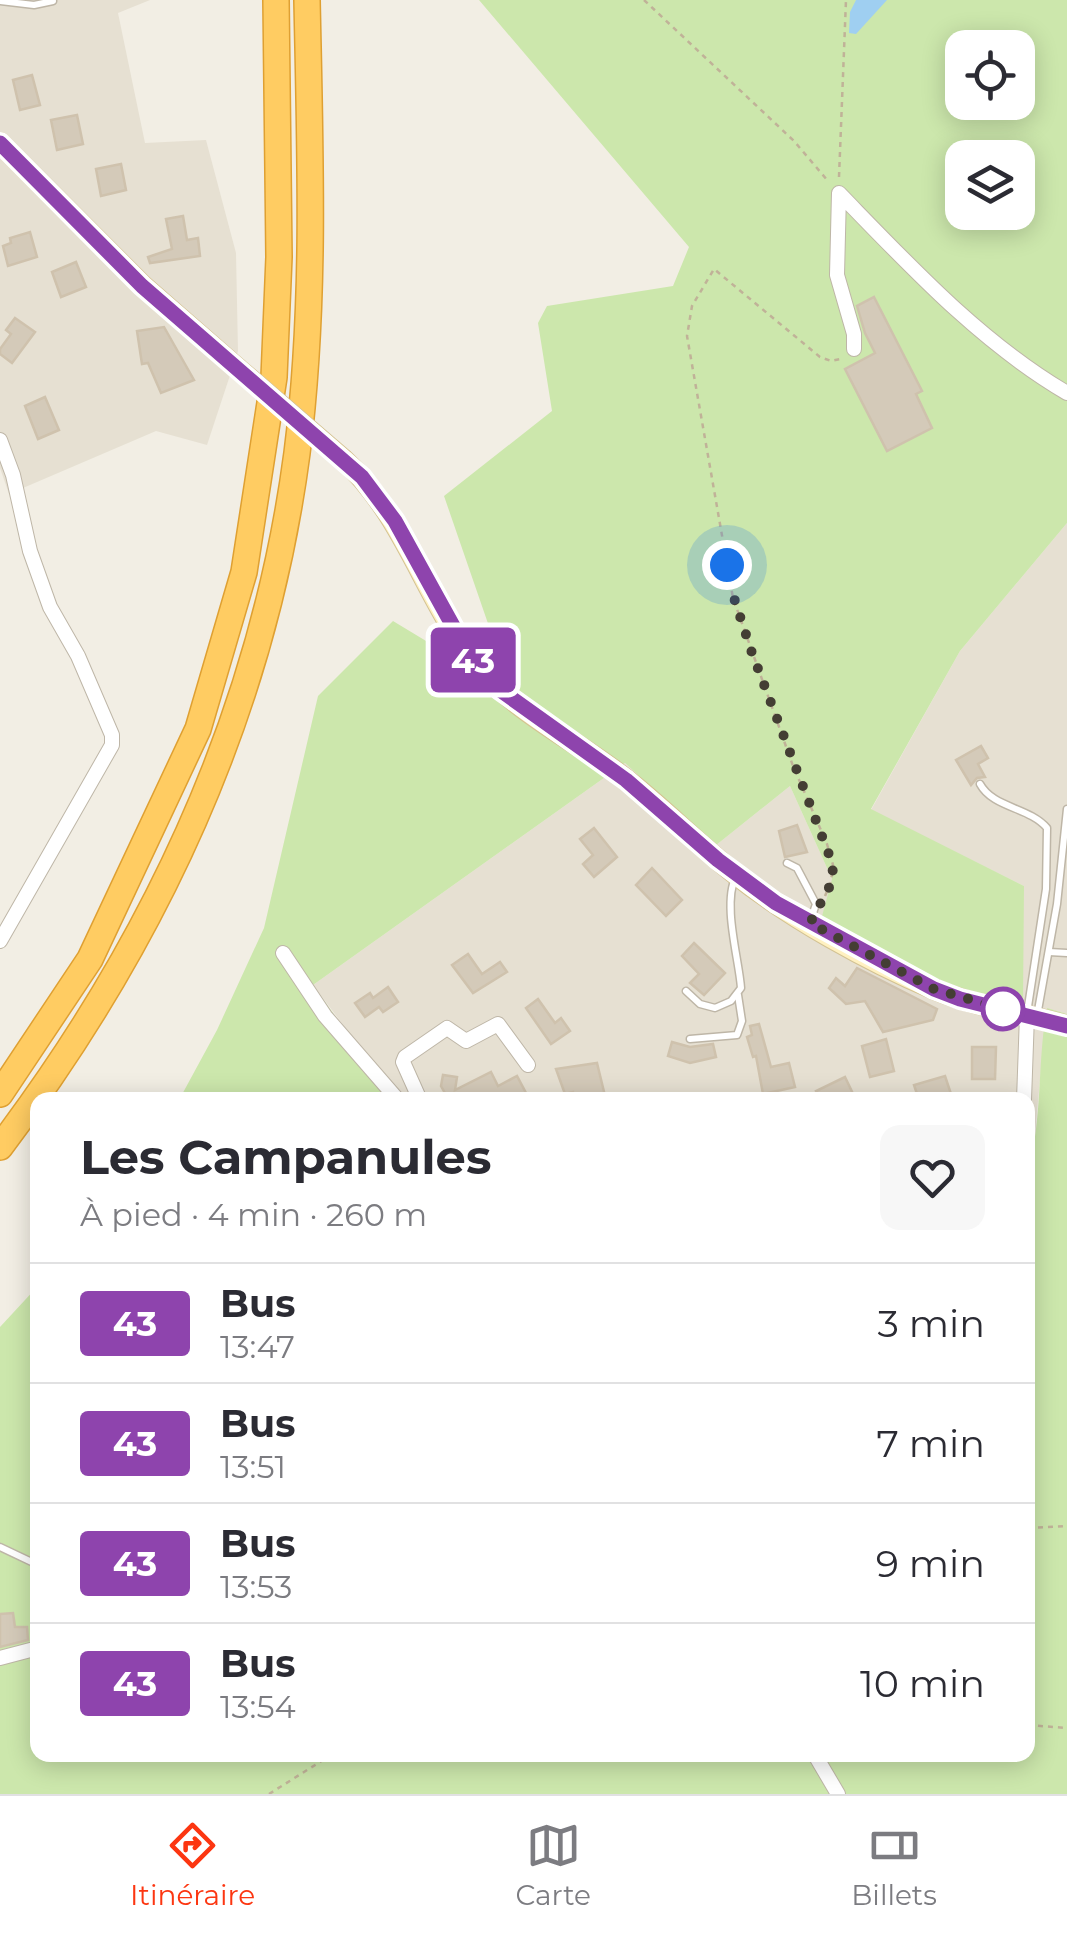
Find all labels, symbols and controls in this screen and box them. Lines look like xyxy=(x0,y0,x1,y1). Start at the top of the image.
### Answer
map controls xyxy=(945,30,1035,230)
button: locate xyxy=(945,30,1035,120)
button: layers xyxy=(945,140,1035,230)
your location xyxy=(702,540,752,590)
line badge: 43 xyxy=(428,628,518,692)
text: 43 xyxy=(451,639,495,682)
unlabelled marker xyxy=(982,988,1024,1030)
button: heart xyxy=(880,1125,985,1230)
text: Les Campanules xyxy=(80,1128,491,1186)
text: À pied · 4 min · 260 m xyxy=(80,1195,427,1234)
text: Bus xyxy=(220,1280,295,1327)
text: 3 min xyxy=(877,1300,985,1347)
text: 43 xyxy=(113,1302,157,1345)
text: 13:47 xyxy=(220,1327,295,1366)
text: Bus xyxy=(220,1400,295,1447)
text: 7 min xyxy=(876,1420,985,1467)
text: 43 xyxy=(113,1422,157,1465)
text: 13:51 xyxy=(220,1447,286,1486)
text: Bus xyxy=(220,1520,295,1567)
text: 9 min xyxy=(876,1540,985,1587)
text: 43 xyxy=(113,1542,157,1585)
text: 13:53 xyxy=(220,1567,292,1606)
text: Bus xyxy=(220,1640,295,1687)
text: 10 min xyxy=(860,1660,985,1707)
text: 43 xyxy=(113,1662,157,1705)
text: 13:54 xyxy=(220,1687,296,1726)
tab: Itinéraire xyxy=(130,1818,255,1912)
tab: Carte xyxy=(515,1818,591,1912)
tab: Billets xyxy=(851,1818,937,1912)

